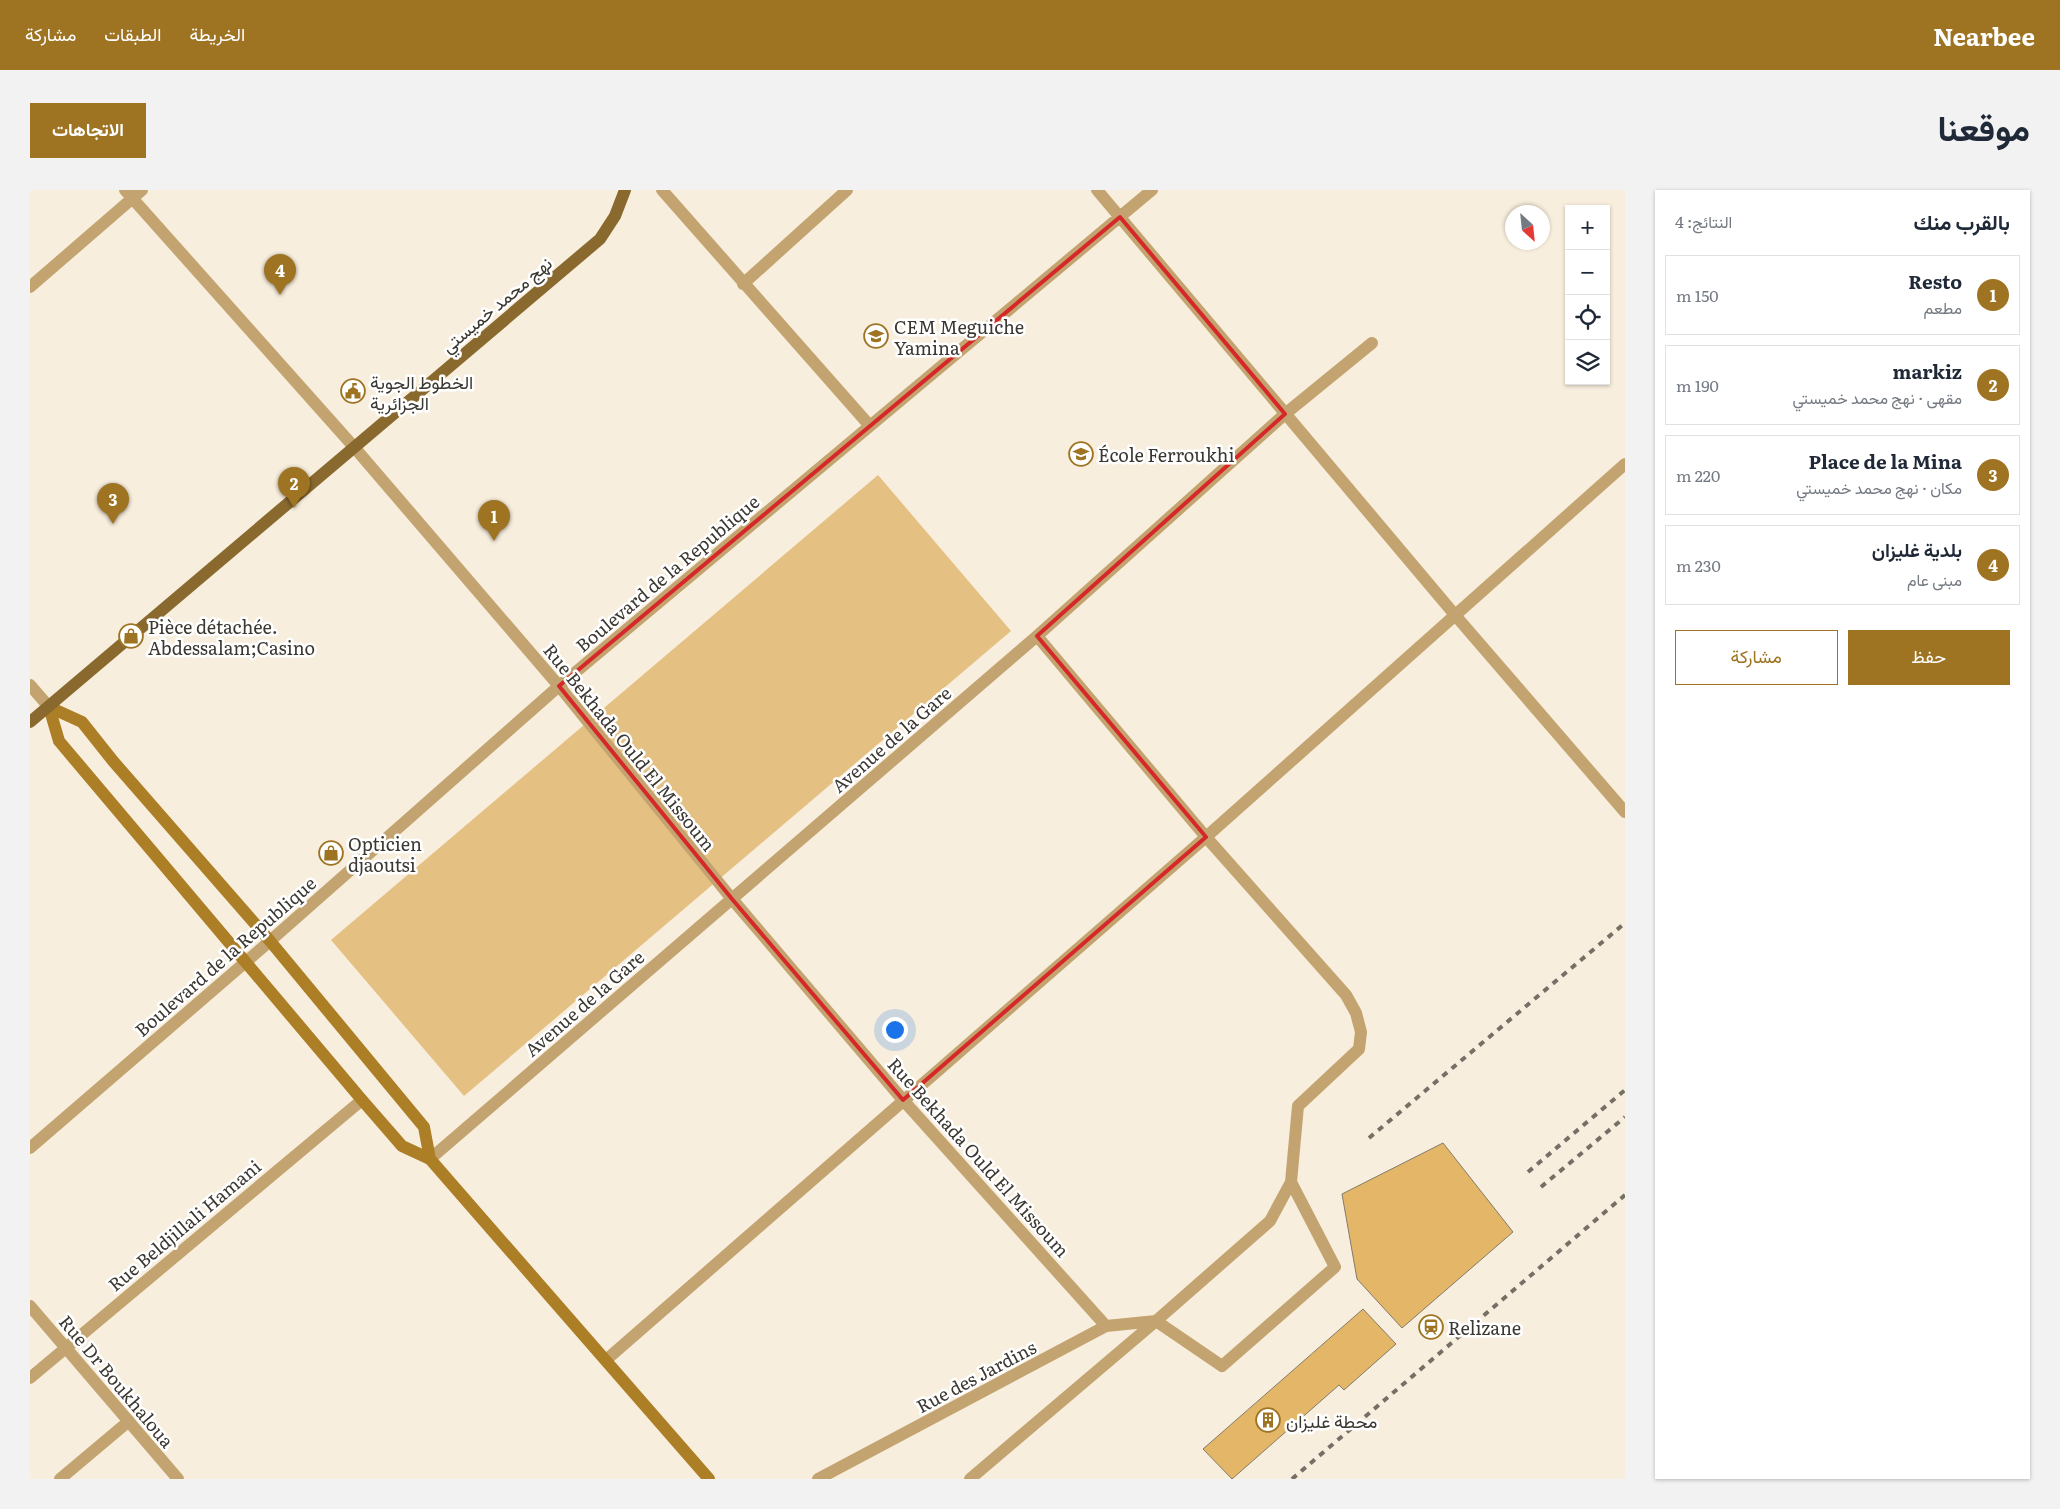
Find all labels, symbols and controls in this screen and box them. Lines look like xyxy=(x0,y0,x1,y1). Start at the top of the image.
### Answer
text: Nearbee xyxy=(1933,18,2035,53)
text: مشاركة xyxy=(25,20,76,47)
text: الطبقات xyxy=(104,20,161,47)
text: الخريطة xyxy=(189,20,245,47)
text: موقعنا xyxy=(1937,100,2030,152)
button: الاتجاهات xyxy=(30,103,146,158)
north arrow xyxy=(1505,205,1550,250)
map controls xyxy=(1565,205,1610,385)
button: + xyxy=(1565,205,1610,250)
text: بالقرب منك xyxy=(1914,205,2010,236)
text: النتائج: 4 xyxy=(1675,209,1732,233)
street label: نهج محمد خميستي xyxy=(435,249,559,361)
button: − xyxy=(1565,250,1610,295)
pin: 4 xyxy=(264,254,296,295)
text: Resto xyxy=(1908,267,1962,295)
text: 150 m xyxy=(1676,283,1719,307)
text: 1 xyxy=(1990,283,1996,307)
button: locate xyxy=(1565,295,1610,340)
text: مطعم xyxy=(1923,295,1962,319)
place label: CEM Meguiche Yamina xyxy=(894,313,1024,361)
school or university icon: CEM Meguiche Yamina xyxy=(863,323,889,349)
button: layers xyxy=(1565,340,1610,385)
text: markiz xyxy=(1892,357,1962,385)
place label: الخطوط الجوية الجزائرية xyxy=(370,368,473,416)
text: 190 m xyxy=(1676,373,1719,397)
text: 2 xyxy=(1989,373,1997,397)
public building icon: الخطوط الجوية الجزائرية xyxy=(340,378,366,404)
text: مقهى · نهج محمد خميستي xyxy=(1792,385,1962,409)
school or university icon: École Ferroukhi xyxy=(1068,441,1094,467)
place label: École Ferroukhi xyxy=(1098,441,1235,468)
text: Place de la Mina xyxy=(1809,447,1962,475)
text: 220 m xyxy=(1676,463,1720,487)
text: 3 xyxy=(1989,463,1997,487)
pin: 2 xyxy=(278,467,310,508)
text: مكان · نهج محمد خميستي xyxy=(1796,475,1962,499)
pin: 3 xyxy=(97,483,129,524)
street label: Boulevard de la Republique xyxy=(569,488,765,658)
pin: 1 xyxy=(478,500,510,541)
text: بلدية غليزان xyxy=(1872,535,1962,563)
text: 230 m xyxy=(1676,553,1721,577)
text: 4 xyxy=(1988,553,1998,577)
text: مبنى عام xyxy=(1907,567,1962,591)
place label: Pièce détachée. Abdessalam;Casino xyxy=(148,613,315,661)
shop icon: Pièce détachée. Abdessalam;Casino xyxy=(118,623,144,649)
button: مشاركة xyxy=(1675,630,1838,685)
button: حفظ xyxy=(1848,630,2010,685)
street label: Rue Bekhada Ould El Missoum xyxy=(538,637,722,857)
street label: Avenue de la Gare xyxy=(825,679,957,799)
place label: Opticien djaoutsi xyxy=(348,830,422,878)
shop icon: Opticien djaoutsi xyxy=(318,840,344,866)
street label: Boulevard de la Republique xyxy=(128,870,322,1042)
street label: Avenue de la Gare xyxy=(518,943,650,1063)
your location xyxy=(882,1017,908,1043)
street label: Rue Bekhada Ould El Missoum xyxy=(882,1051,1076,1263)
street label: Rue Beldjillali Hamani xyxy=(102,1153,266,1297)
street label: Rue Dr Boukhaloua xyxy=(53,1309,181,1454)
station icon: Relizane xyxy=(1418,1314,1444,1340)
place label: Relizane xyxy=(1448,1314,1521,1341)
street label: Rue des Jardins xyxy=(911,1333,1041,1419)
building icon: محطة غليزان xyxy=(1255,1407,1281,1433)
place label: محطة غليزان xyxy=(1286,1407,1377,1434)

